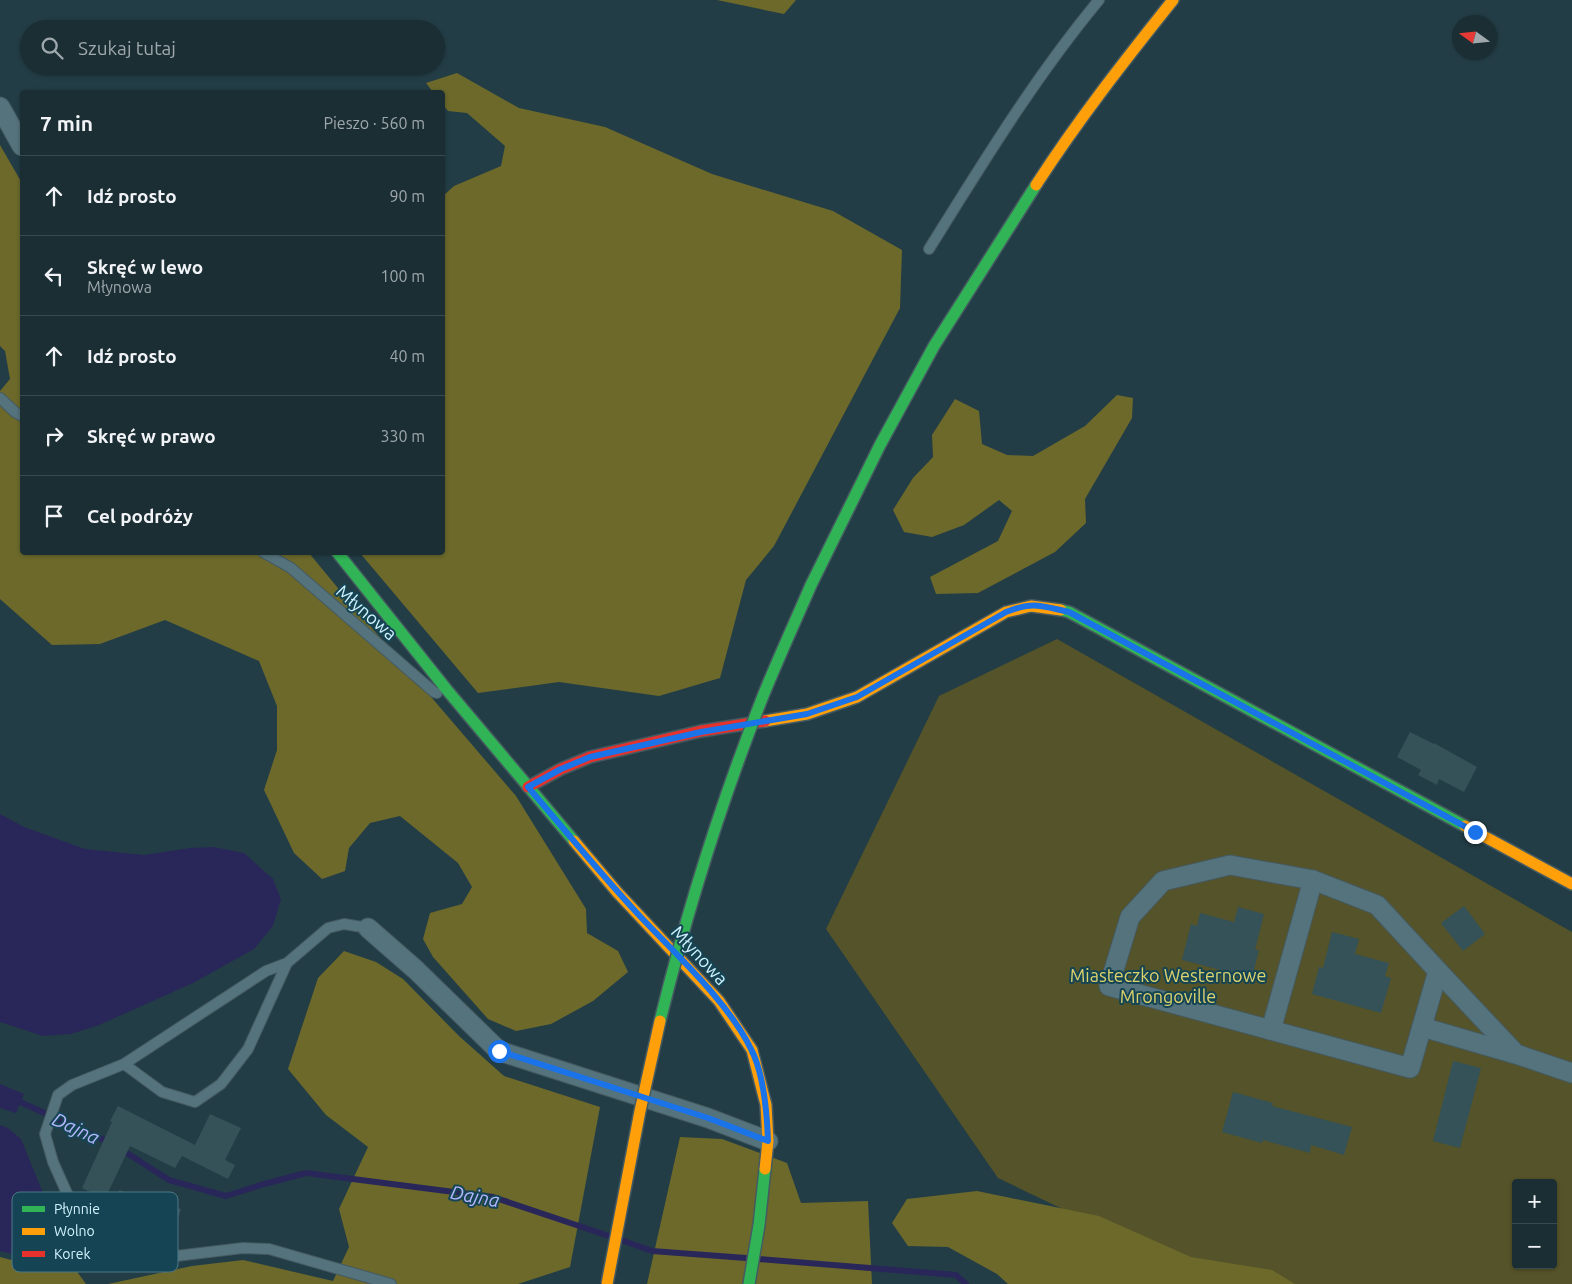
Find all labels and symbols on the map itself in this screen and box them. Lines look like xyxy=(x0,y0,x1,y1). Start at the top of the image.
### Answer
north arrow xyxy=(1452,15,1497,60)
street label: Młynowa xyxy=(333,580,401,644)
route end xyxy=(1464,821,1487,844)
street label: Młynowa xyxy=(668,921,732,989)
park label: Miasteczko Westernowe Mrongoville xyxy=(1070,965,1266,1006)
route start xyxy=(488,1040,511,1063)
water label: Dajna xyxy=(49,1108,103,1148)
water label: Dajna xyxy=(449,1181,501,1211)
legend xyxy=(12,1192,178,1272)
text: Płynnie xyxy=(54,1201,100,1217)
text: Wolno xyxy=(54,1223,95,1239)
text: Korek xyxy=(54,1246,91,1262)

